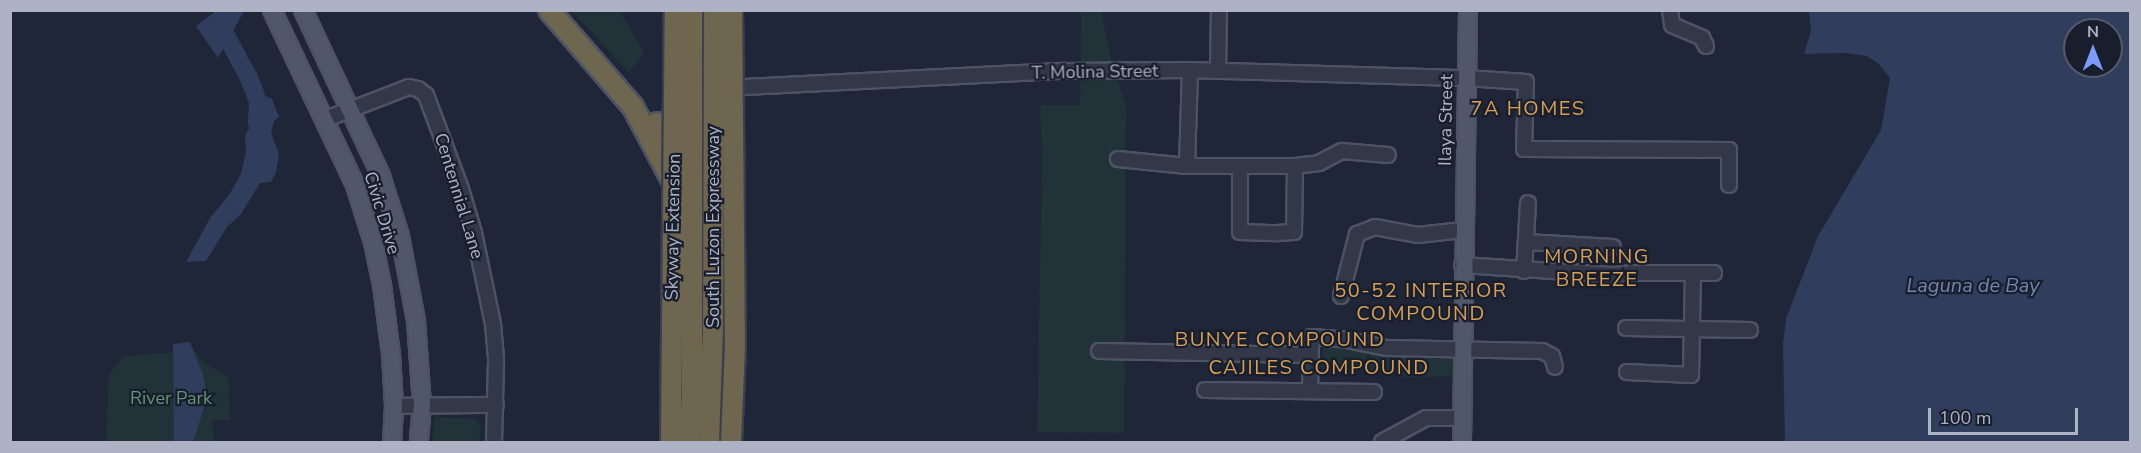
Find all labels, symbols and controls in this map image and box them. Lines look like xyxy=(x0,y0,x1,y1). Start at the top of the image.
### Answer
north arrow xyxy=(2063,18,2123,78)
text: N xyxy=(2087,21,2099,43)
street label: T. Molina Street xyxy=(1031,60,1159,84)
street label: Ilaya Street xyxy=(1434,74,1458,166)
district label: 7A HOMES xyxy=(1470,96,1586,120)
street label: South Luzon Expressway xyxy=(702,126,724,328)
street label: Centennial Lane xyxy=(430,131,488,261)
street label: Skyway Extension xyxy=(661,153,685,301)
street label: Civic Drive xyxy=(359,169,405,257)
district label: MORNING BREEZE xyxy=(1544,244,1650,291)
water label: Laguna de Bay xyxy=(1906,273,2040,297)
district label: 50-52 INTERIOR COMPOUND xyxy=(1334,278,1508,325)
district label: BUNYE COMPOUND xyxy=(1175,327,1385,351)
district label: CAJILES COMPOUND xyxy=(1209,355,1429,379)
park label: River Park xyxy=(130,387,212,409)
scale bar xyxy=(1931,396,2081,434)
text: 100 m xyxy=(1939,406,1991,430)

